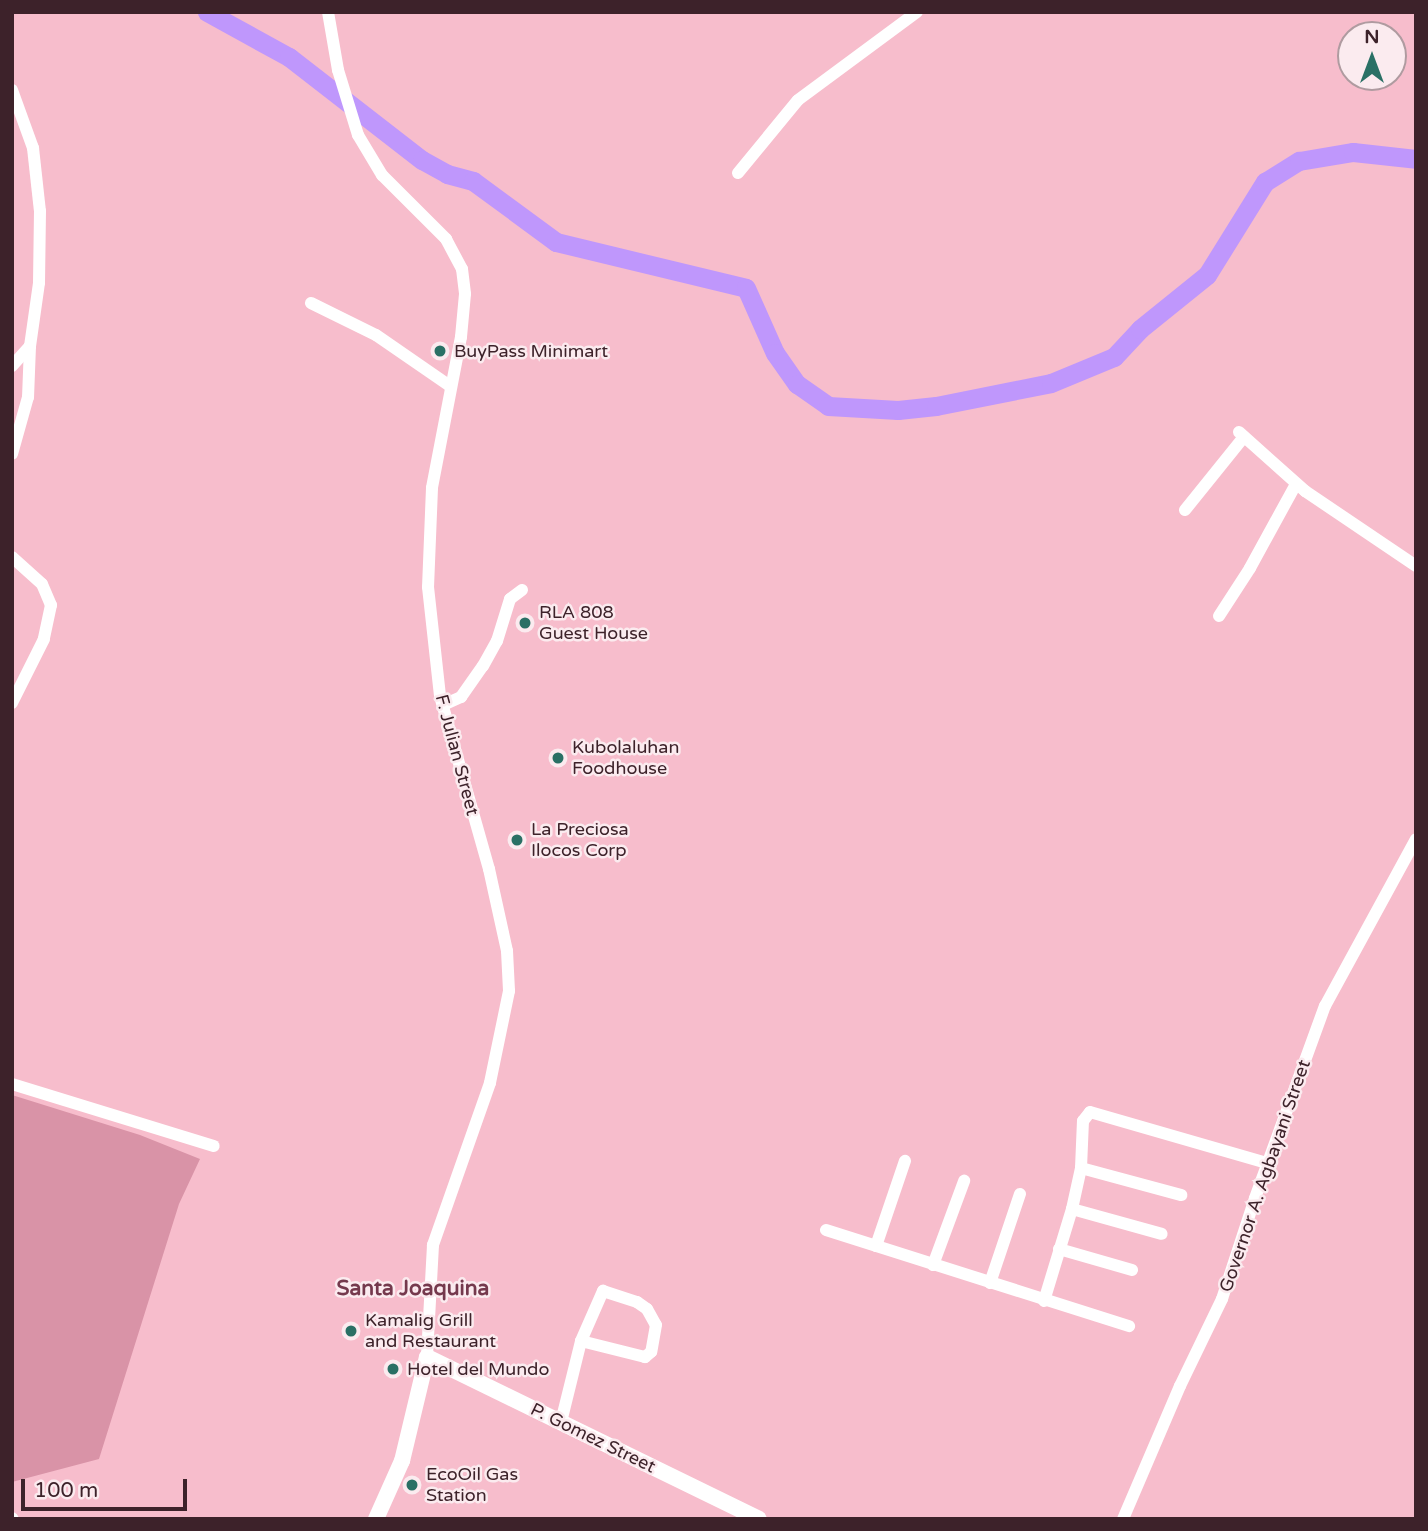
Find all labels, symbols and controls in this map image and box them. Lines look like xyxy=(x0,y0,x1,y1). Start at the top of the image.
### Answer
north arrow xyxy=(1337,21,1407,91)
text: N xyxy=(1364,26,1380,48)
place label: BuyPass Minimart xyxy=(454,340,608,362)
marker: BuyPass Minimart xyxy=(432,343,448,359)
place label: RLA 808 Guest House xyxy=(539,602,648,644)
marker: RLA 808 Guest House xyxy=(517,615,533,631)
street label: F. Julian Street xyxy=(430,692,484,818)
place label: Kubolaluhan Foodhouse xyxy=(572,737,679,780)
marker: Kubolaluhan Foodhouse xyxy=(550,750,566,766)
place label: La Preciosa Ilocos Corp xyxy=(531,819,629,862)
marker: La Preciosa Ilocos Corp xyxy=(509,832,525,848)
street label: Governor A. Agbayani Street xyxy=(1215,1057,1315,1295)
district label: Santa Joaquina xyxy=(337,1276,489,1302)
place label: Kamalig Grill and Restaurant xyxy=(365,1310,496,1352)
marker: Kamalig Grill and Restaurant xyxy=(343,1323,359,1339)
place label: Hotel del Mundo xyxy=(407,1358,549,1380)
marker: Hotel del Mundo xyxy=(385,1361,401,1377)
street label: P. Gomez Street xyxy=(527,1398,659,1478)
scale bar xyxy=(24,1464,191,1508)
place label: EcoOil Gas Station xyxy=(426,1464,518,1506)
marker: EcoOil Gas Station xyxy=(404,1477,420,1493)
text: 100 m xyxy=(34,1478,98,1503)

